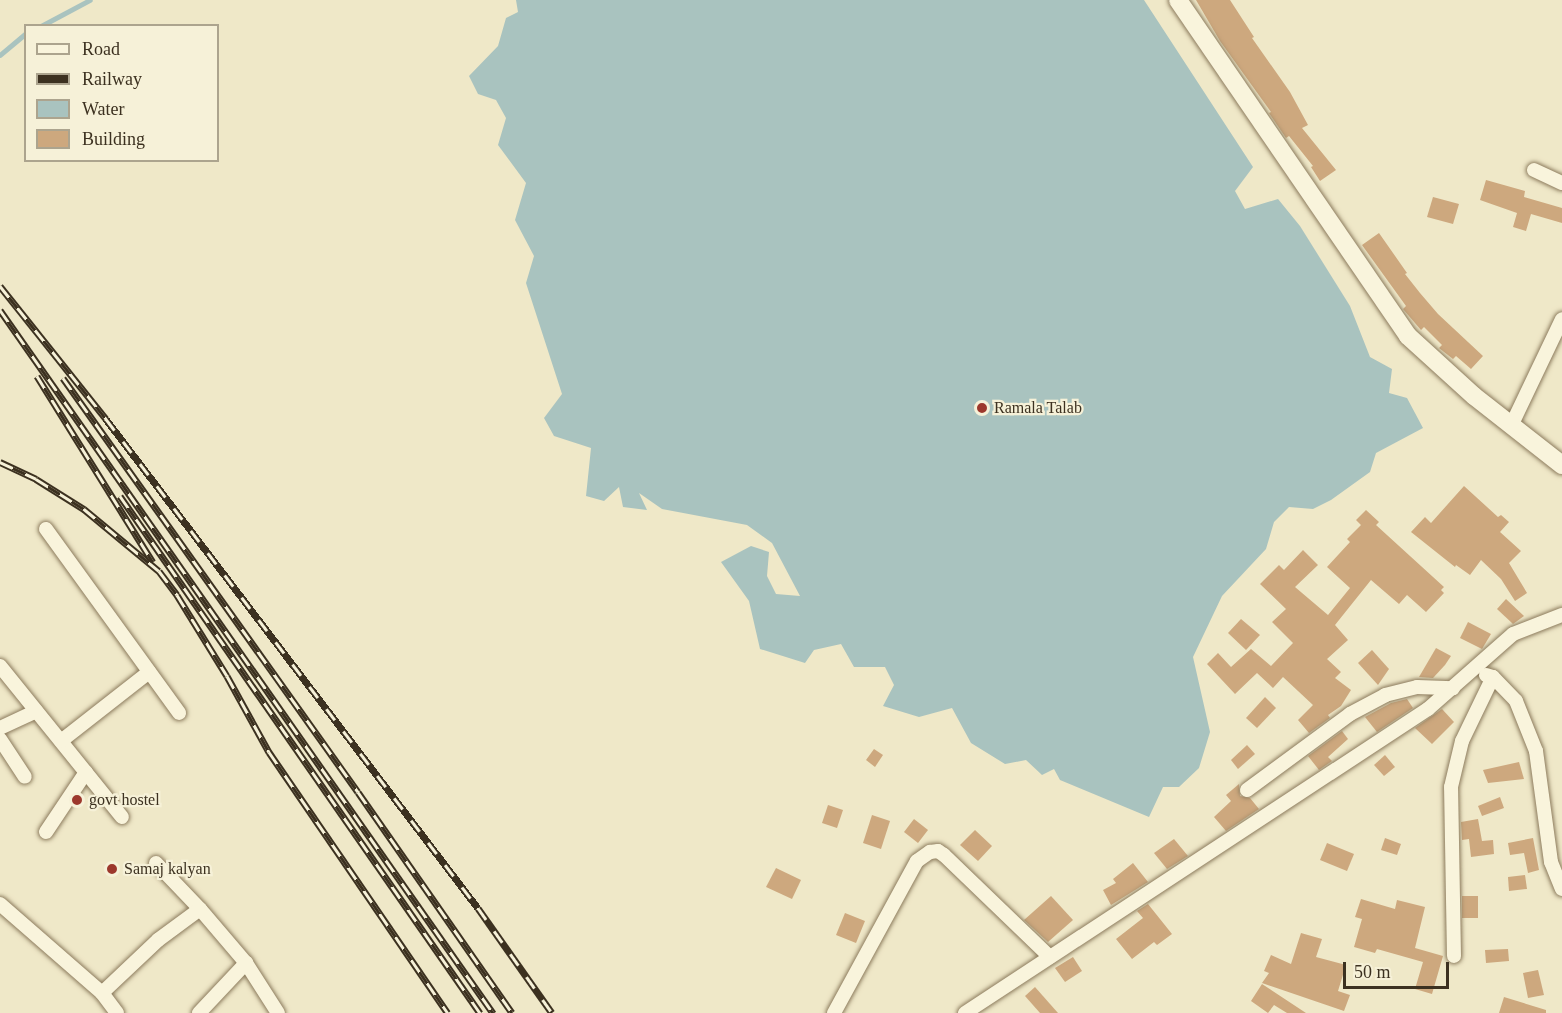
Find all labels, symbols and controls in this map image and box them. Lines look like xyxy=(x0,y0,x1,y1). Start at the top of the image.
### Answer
legend xyxy=(24,24,219,162)
text: Road xyxy=(82,39,120,59)
text: Railway xyxy=(82,69,142,89)
text: Water xyxy=(82,99,125,119)
text: Building xyxy=(82,129,145,149)
place label: Ramala Talab xyxy=(994,398,1082,418)
marker: Ramala Talab xyxy=(975,401,989,415)
place label: govt hostel xyxy=(89,790,160,810)
marker: govt hostel xyxy=(70,793,84,807)
place label: Samaj kalyan xyxy=(124,859,211,879)
marker: Samaj kalyan xyxy=(105,862,119,876)
scale bar xyxy=(1346,950,1452,988)
text: 50 m xyxy=(1354,962,1391,982)

